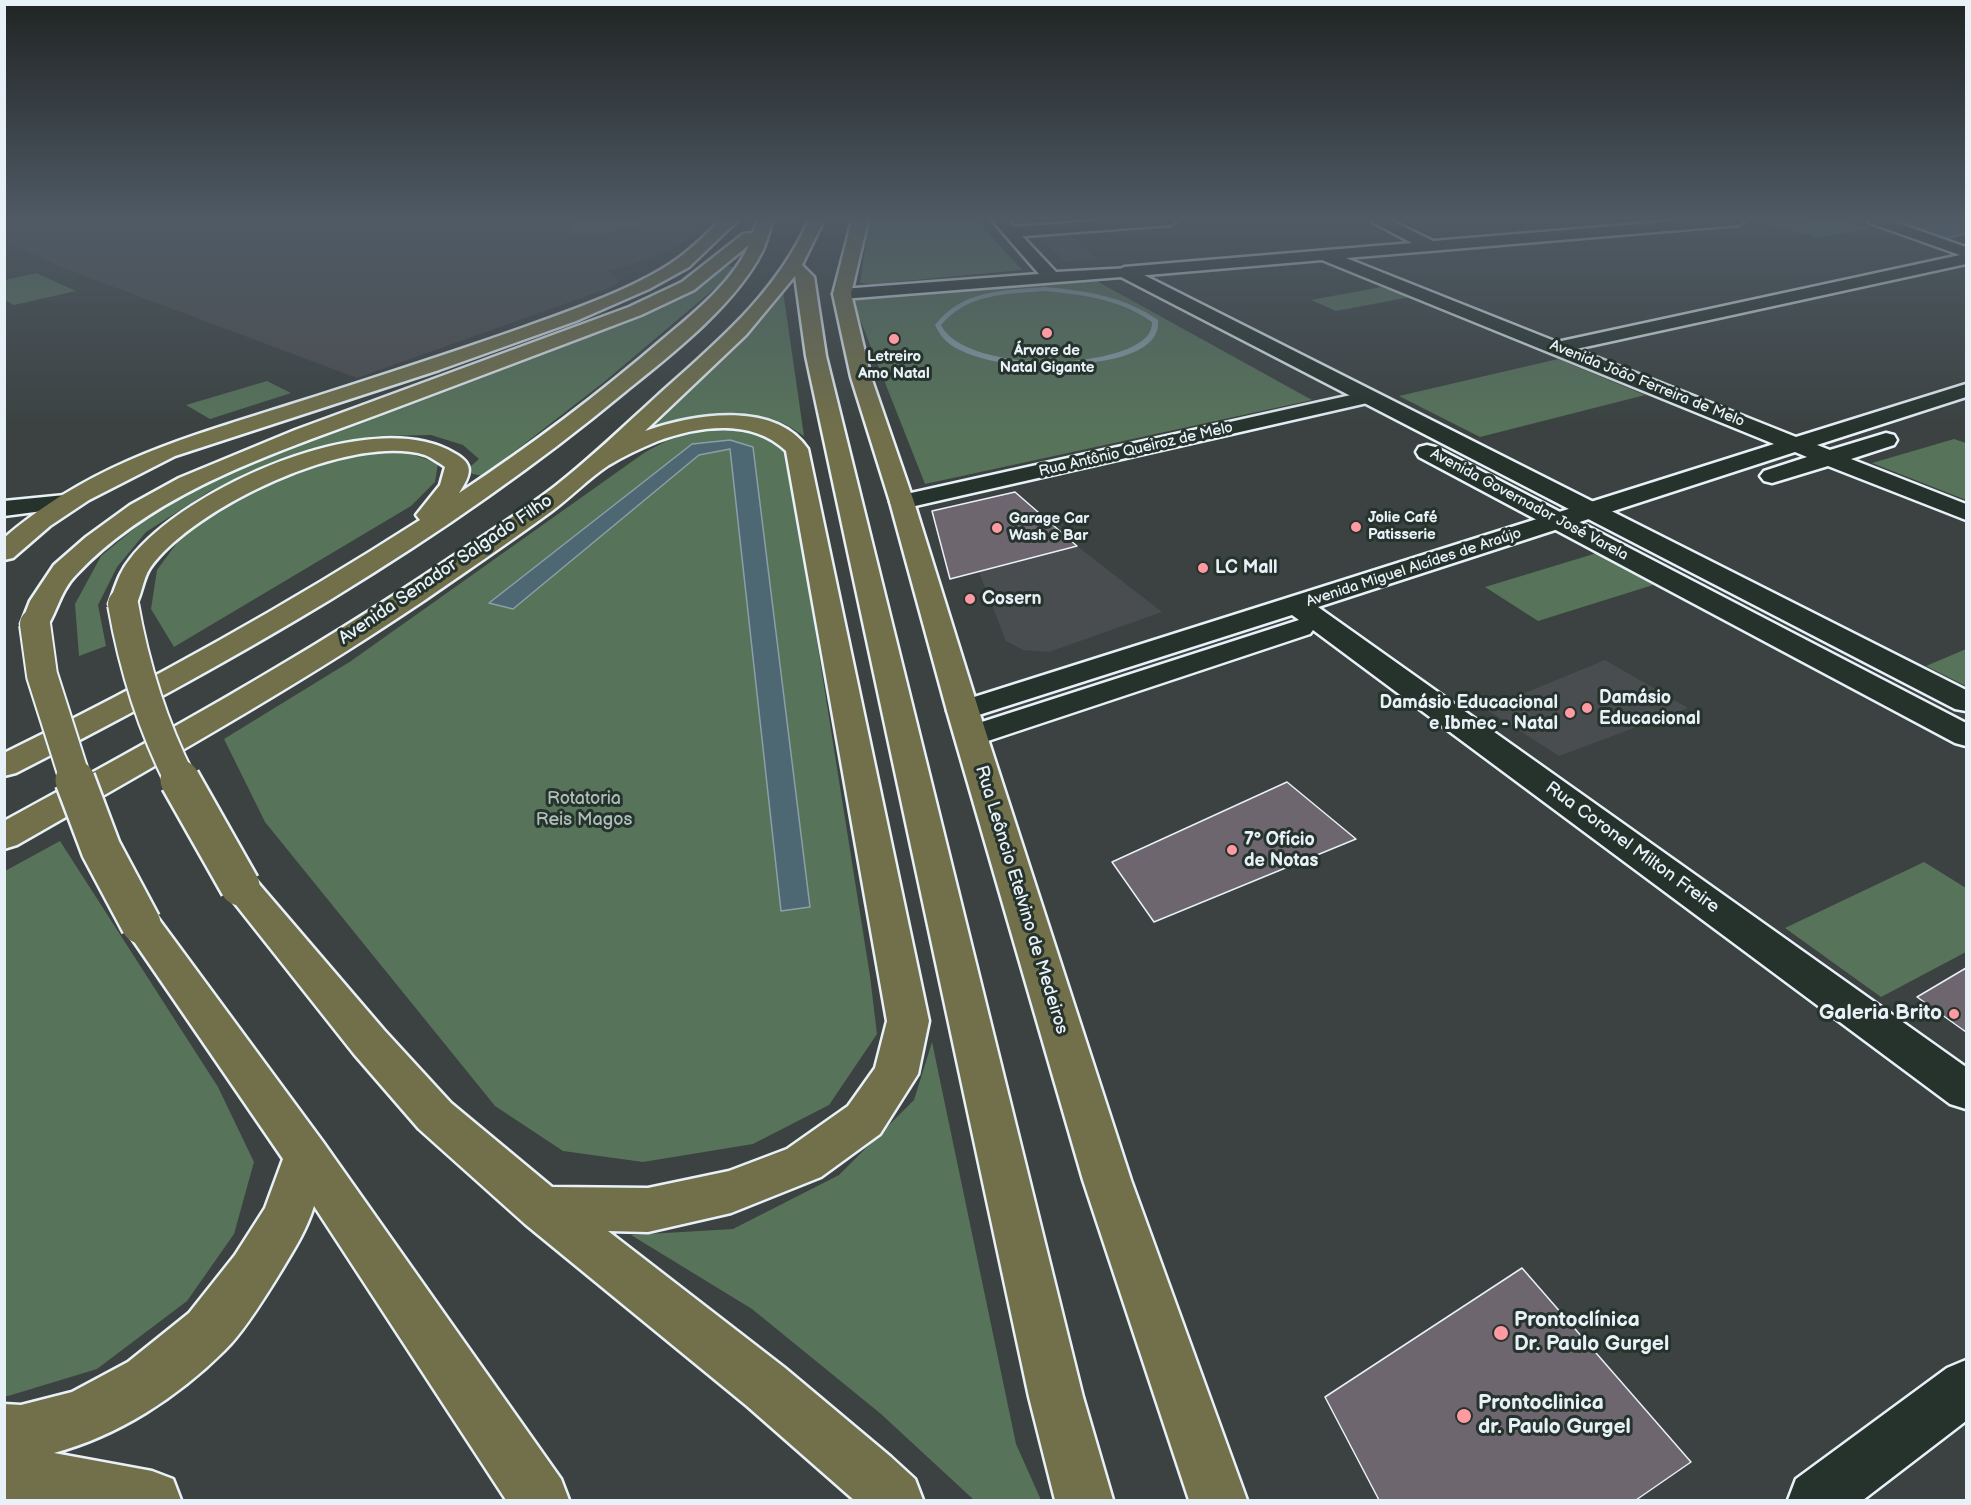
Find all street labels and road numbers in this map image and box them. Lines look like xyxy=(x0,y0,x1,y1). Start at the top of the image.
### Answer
street label: Avenida João Ferreira de Melo xyxy=(1547,337,1747,431)
street label: Rua Antônio Queiroz de Melo xyxy=(1037,419,1235,481)
street label: Avenida Governador José Varela xyxy=(1427,445,1631,565)
street label: Avenida Senador Salgado Filho xyxy=(335,490,557,650)
street label: Avenida Miguel Alcídes de Araújo xyxy=(1304,525,1524,611)
street label: Rua Leôncio Etelvino de Medeiros xyxy=(970,763,1072,1037)
street label: Rua Coronel Milton Freire xyxy=(1541,778,1723,918)

